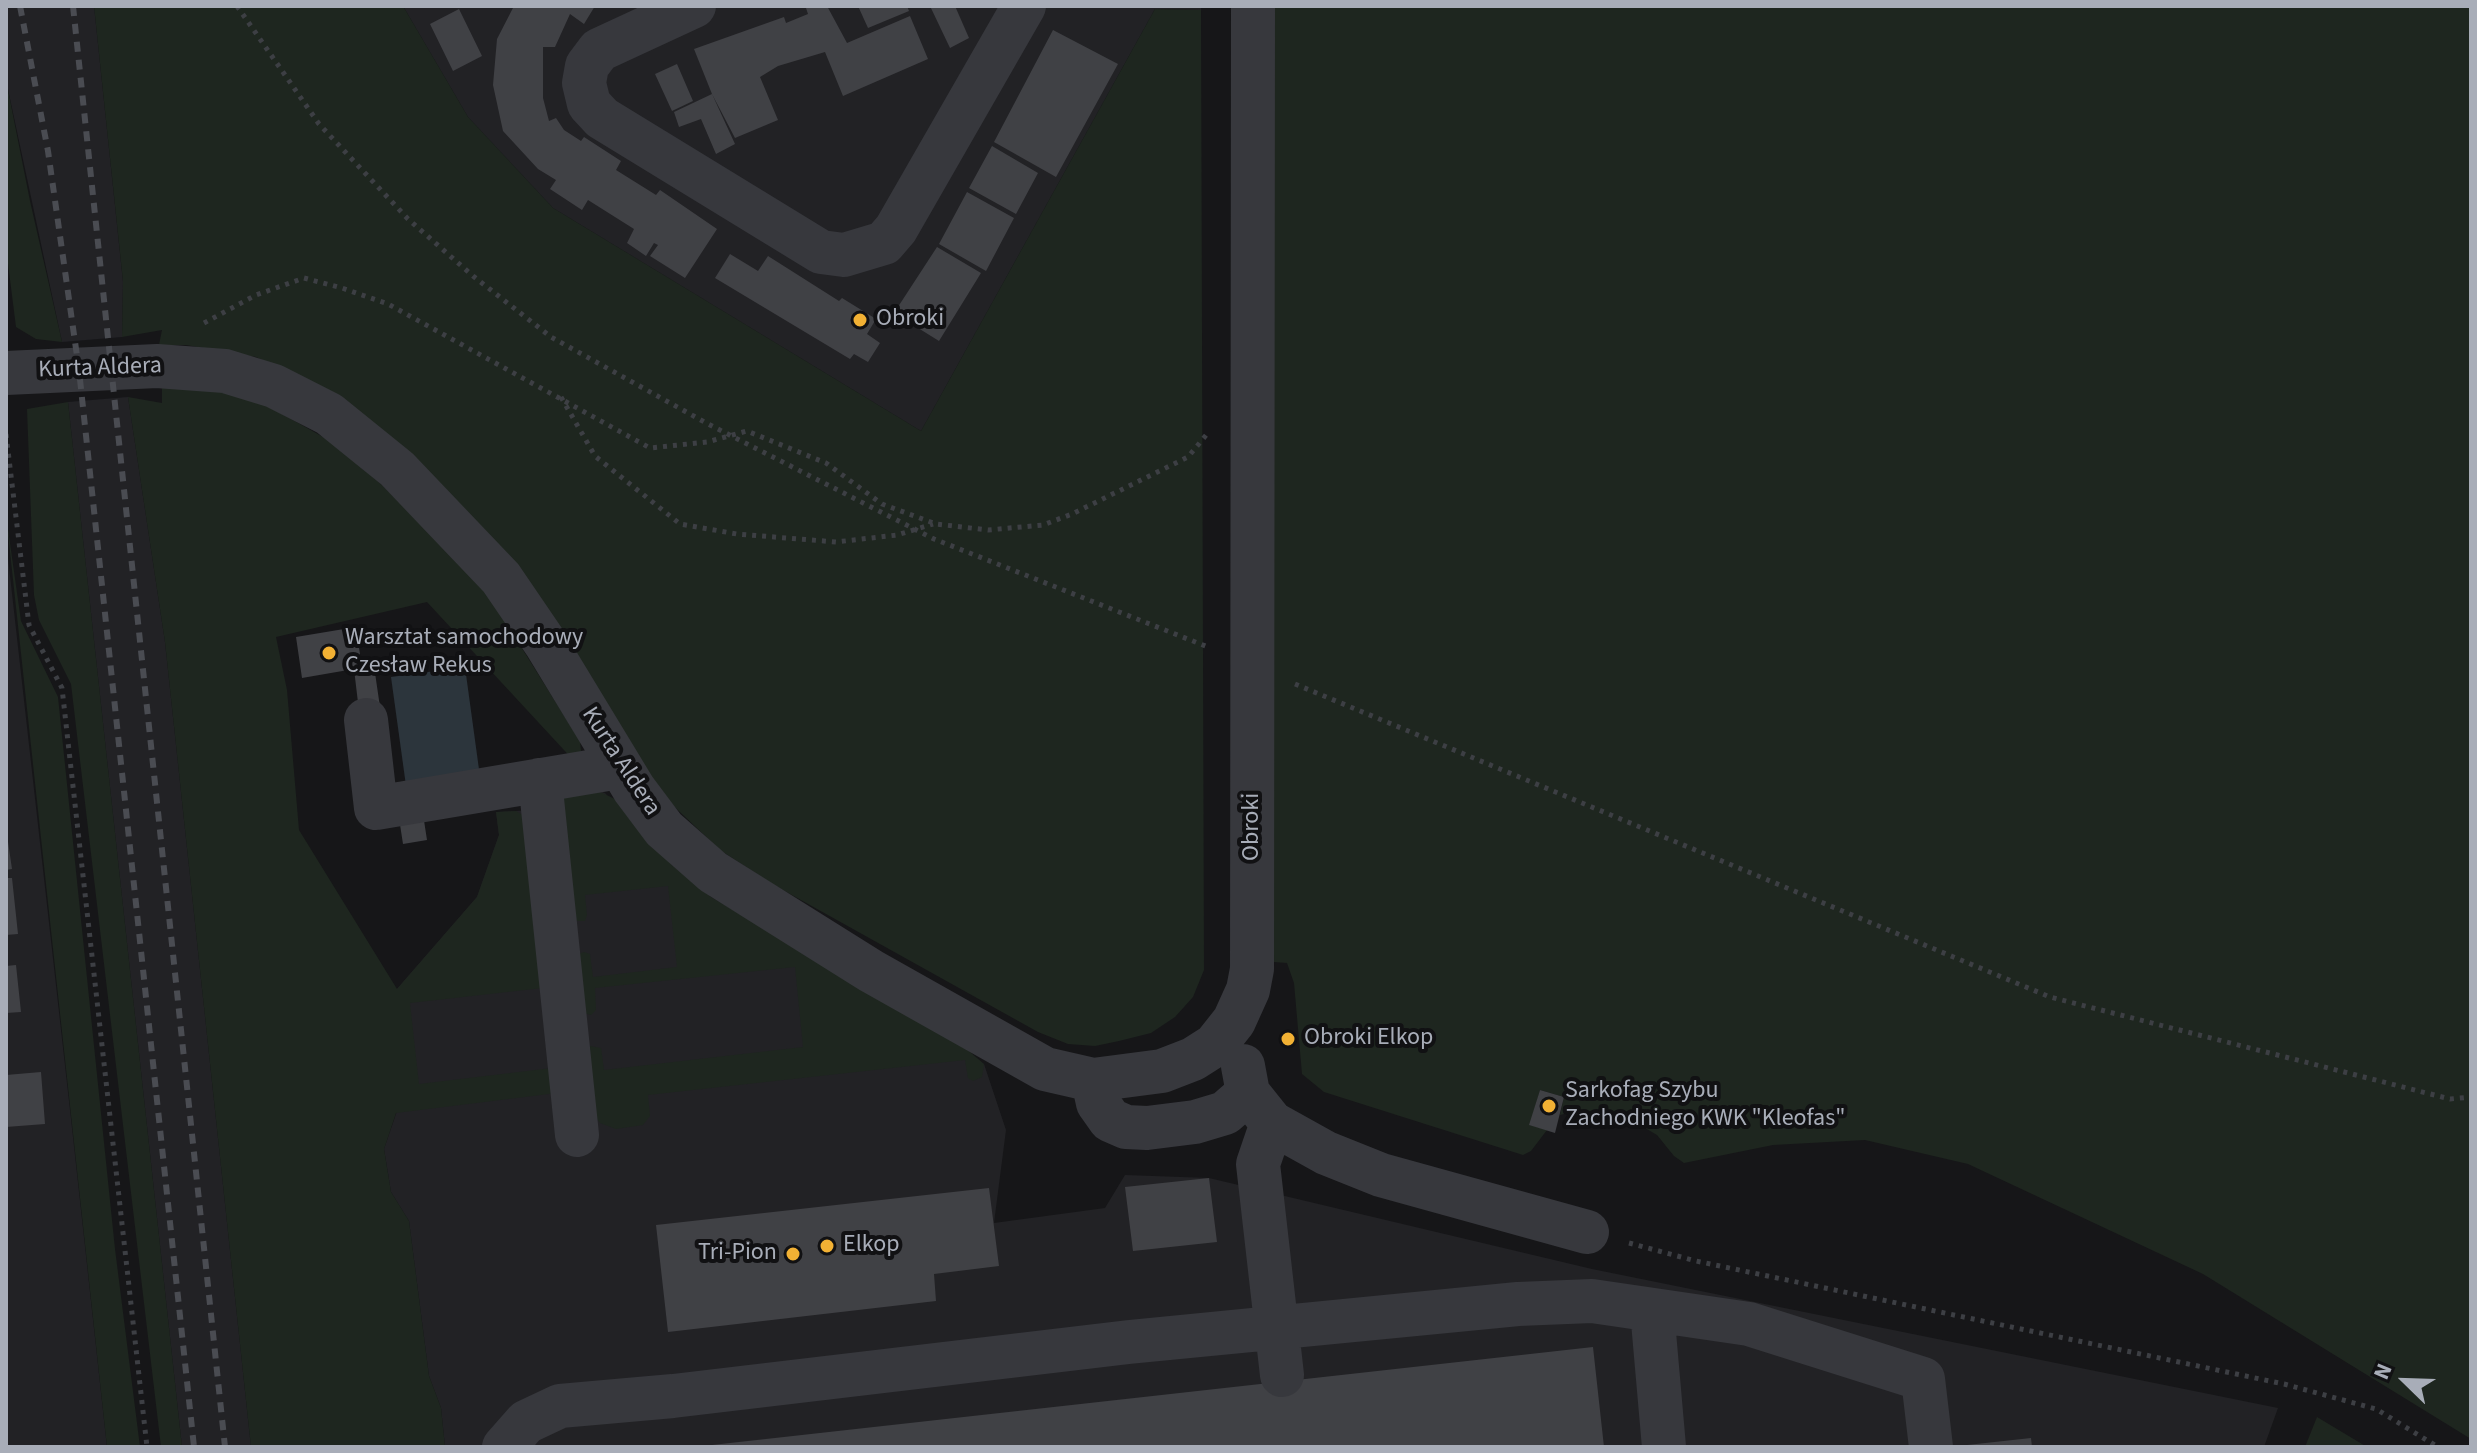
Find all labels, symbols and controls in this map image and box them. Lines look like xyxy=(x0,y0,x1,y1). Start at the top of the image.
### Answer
place label: Obroki xyxy=(876,306,944,334)
marker: Obroki xyxy=(851,311,869,329)
street label: Kurta Aldera xyxy=(38,352,162,386)
place label: Warsztat samochodowy Czesław Rekus xyxy=(345,625,583,681)
marker: Warsztat samochodowy Czesław Rekus xyxy=(320,644,338,662)
street label: Kurta Aldera xyxy=(574,702,666,822)
street label: Obroki xyxy=(1239,793,1267,861)
place label: Obroki Elkop xyxy=(1304,1025,1433,1053)
marker: Obroki Elkop xyxy=(1279,1030,1297,1048)
place label: Sarkofag Szybu Zachodniego KWK "Kleofas" xyxy=(1565,1078,1845,1134)
marker: Sarkofag Szybu Zachodniego KWK "Kleofas" xyxy=(1540,1097,1558,1115)
place label: Elkop xyxy=(843,1232,900,1260)
marker: Elkop xyxy=(818,1237,836,1255)
place label: Tri-Pion xyxy=(698,1240,777,1268)
marker: Tri-Pion xyxy=(784,1245,802,1263)
north arrow xyxy=(2365,1341,2445,1421)
text: N xyxy=(2365,1359,2400,1385)

